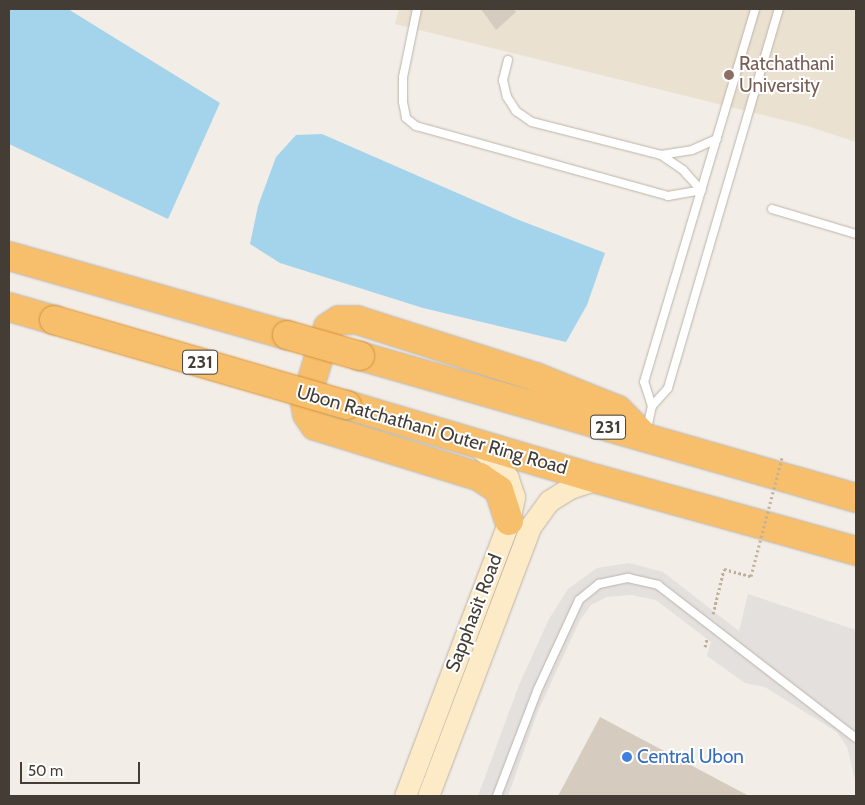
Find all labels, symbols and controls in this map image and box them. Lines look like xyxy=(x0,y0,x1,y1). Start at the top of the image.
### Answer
place label: Ratchathani University xyxy=(739,53,834,97)
marker: Ratchathani University xyxy=(723,69,735,81)
road number: 231 xyxy=(181,347,219,378)
street label: Ubon Ratchathani Outer Ring Road xyxy=(294,380,570,480)
road number: 231 xyxy=(589,412,627,442)
street label: Sapphasit Road xyxy=(441,551,507,675)
place label: Central Ubon xyxy=(637,746,744,768)
marker: Central Ubon xyxy=(621,751,633,763)
scale bar xyxy=(22,752,142,784)
text: 50 m xyxy=(28,762,63,780)

